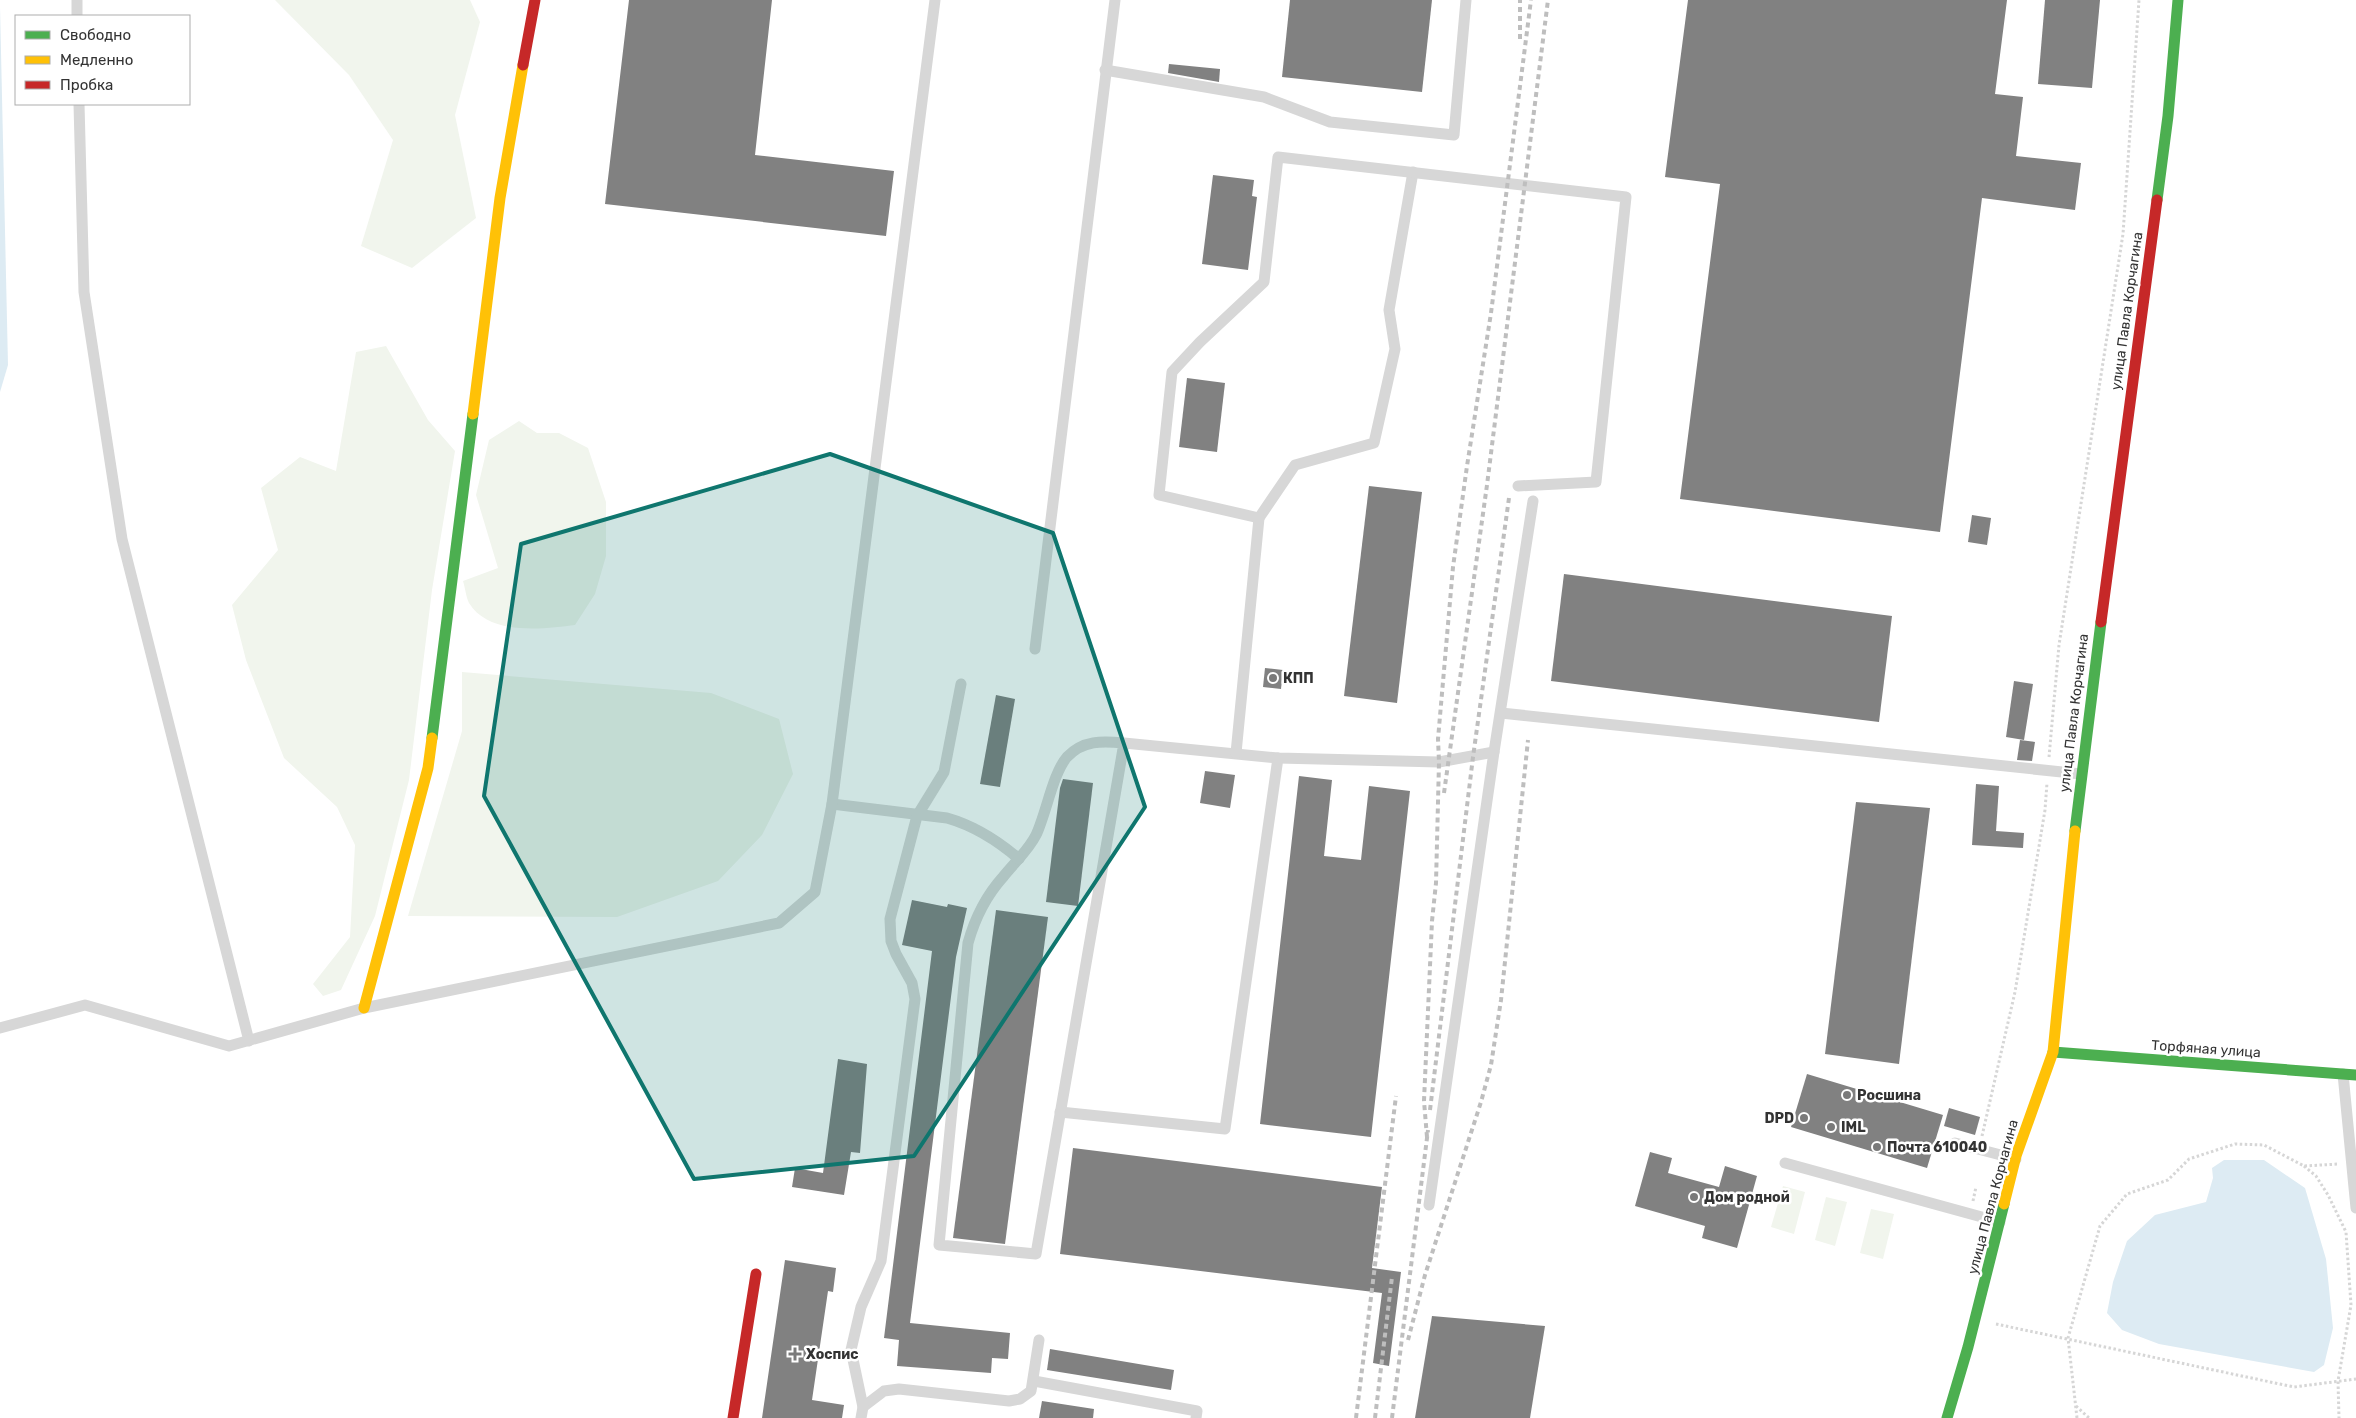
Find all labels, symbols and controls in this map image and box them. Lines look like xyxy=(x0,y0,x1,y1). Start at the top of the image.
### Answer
legend xyxy=(15,15,190,105)
text: Свободно xyxy=(60,26,131,44)
text: Медленно xyxy=(60,51,133,69)
text: Пробка xyxy=(60,76,113,94)
street label: улица Павла Корчагина xyxy=(2107,231,2147,391)
street label: улица Павла Корчагина xyxy=(2056,633,2092,793)
place label: КПП xyxy=(1283,670,1314,687)
marker: КПП xyxy=(1267,672,1279,684)
street label: Торфяная улица xyxy=(2151,1037,2261,1061)
place label: Росшина xyxy=(1857,1087,1921,1104)
marker: Росшина xyxy=(1841,1089,1853,1101)
place label: DPD xyxy=(1764,1110,1794,1127)
marker: DPD xyxy=(1798,1112,1810,1124)
street label: улица Павла Корчагина xyxy=(1964,1118,2022,1276)
place label: IML xyxy=(1841,1119,1866,1136)
marker: IML xyxy=(1825,1121,1837,1133)
place label: Почта 610040 xyxy=(1887,1139,1987,1156)
marker: Почта 610040 xyxy=(1871,1141,1883,1153)
place label: Дом родной xyxy=(1704,1189,1790,1206)
marker: Дом родной xyxy=(1688,1191,1700,1203)
place label: Хоспис xyxy=(806,1346,859,1363)
marker: Хоспис xyxy=(788,1347,802,1361)

